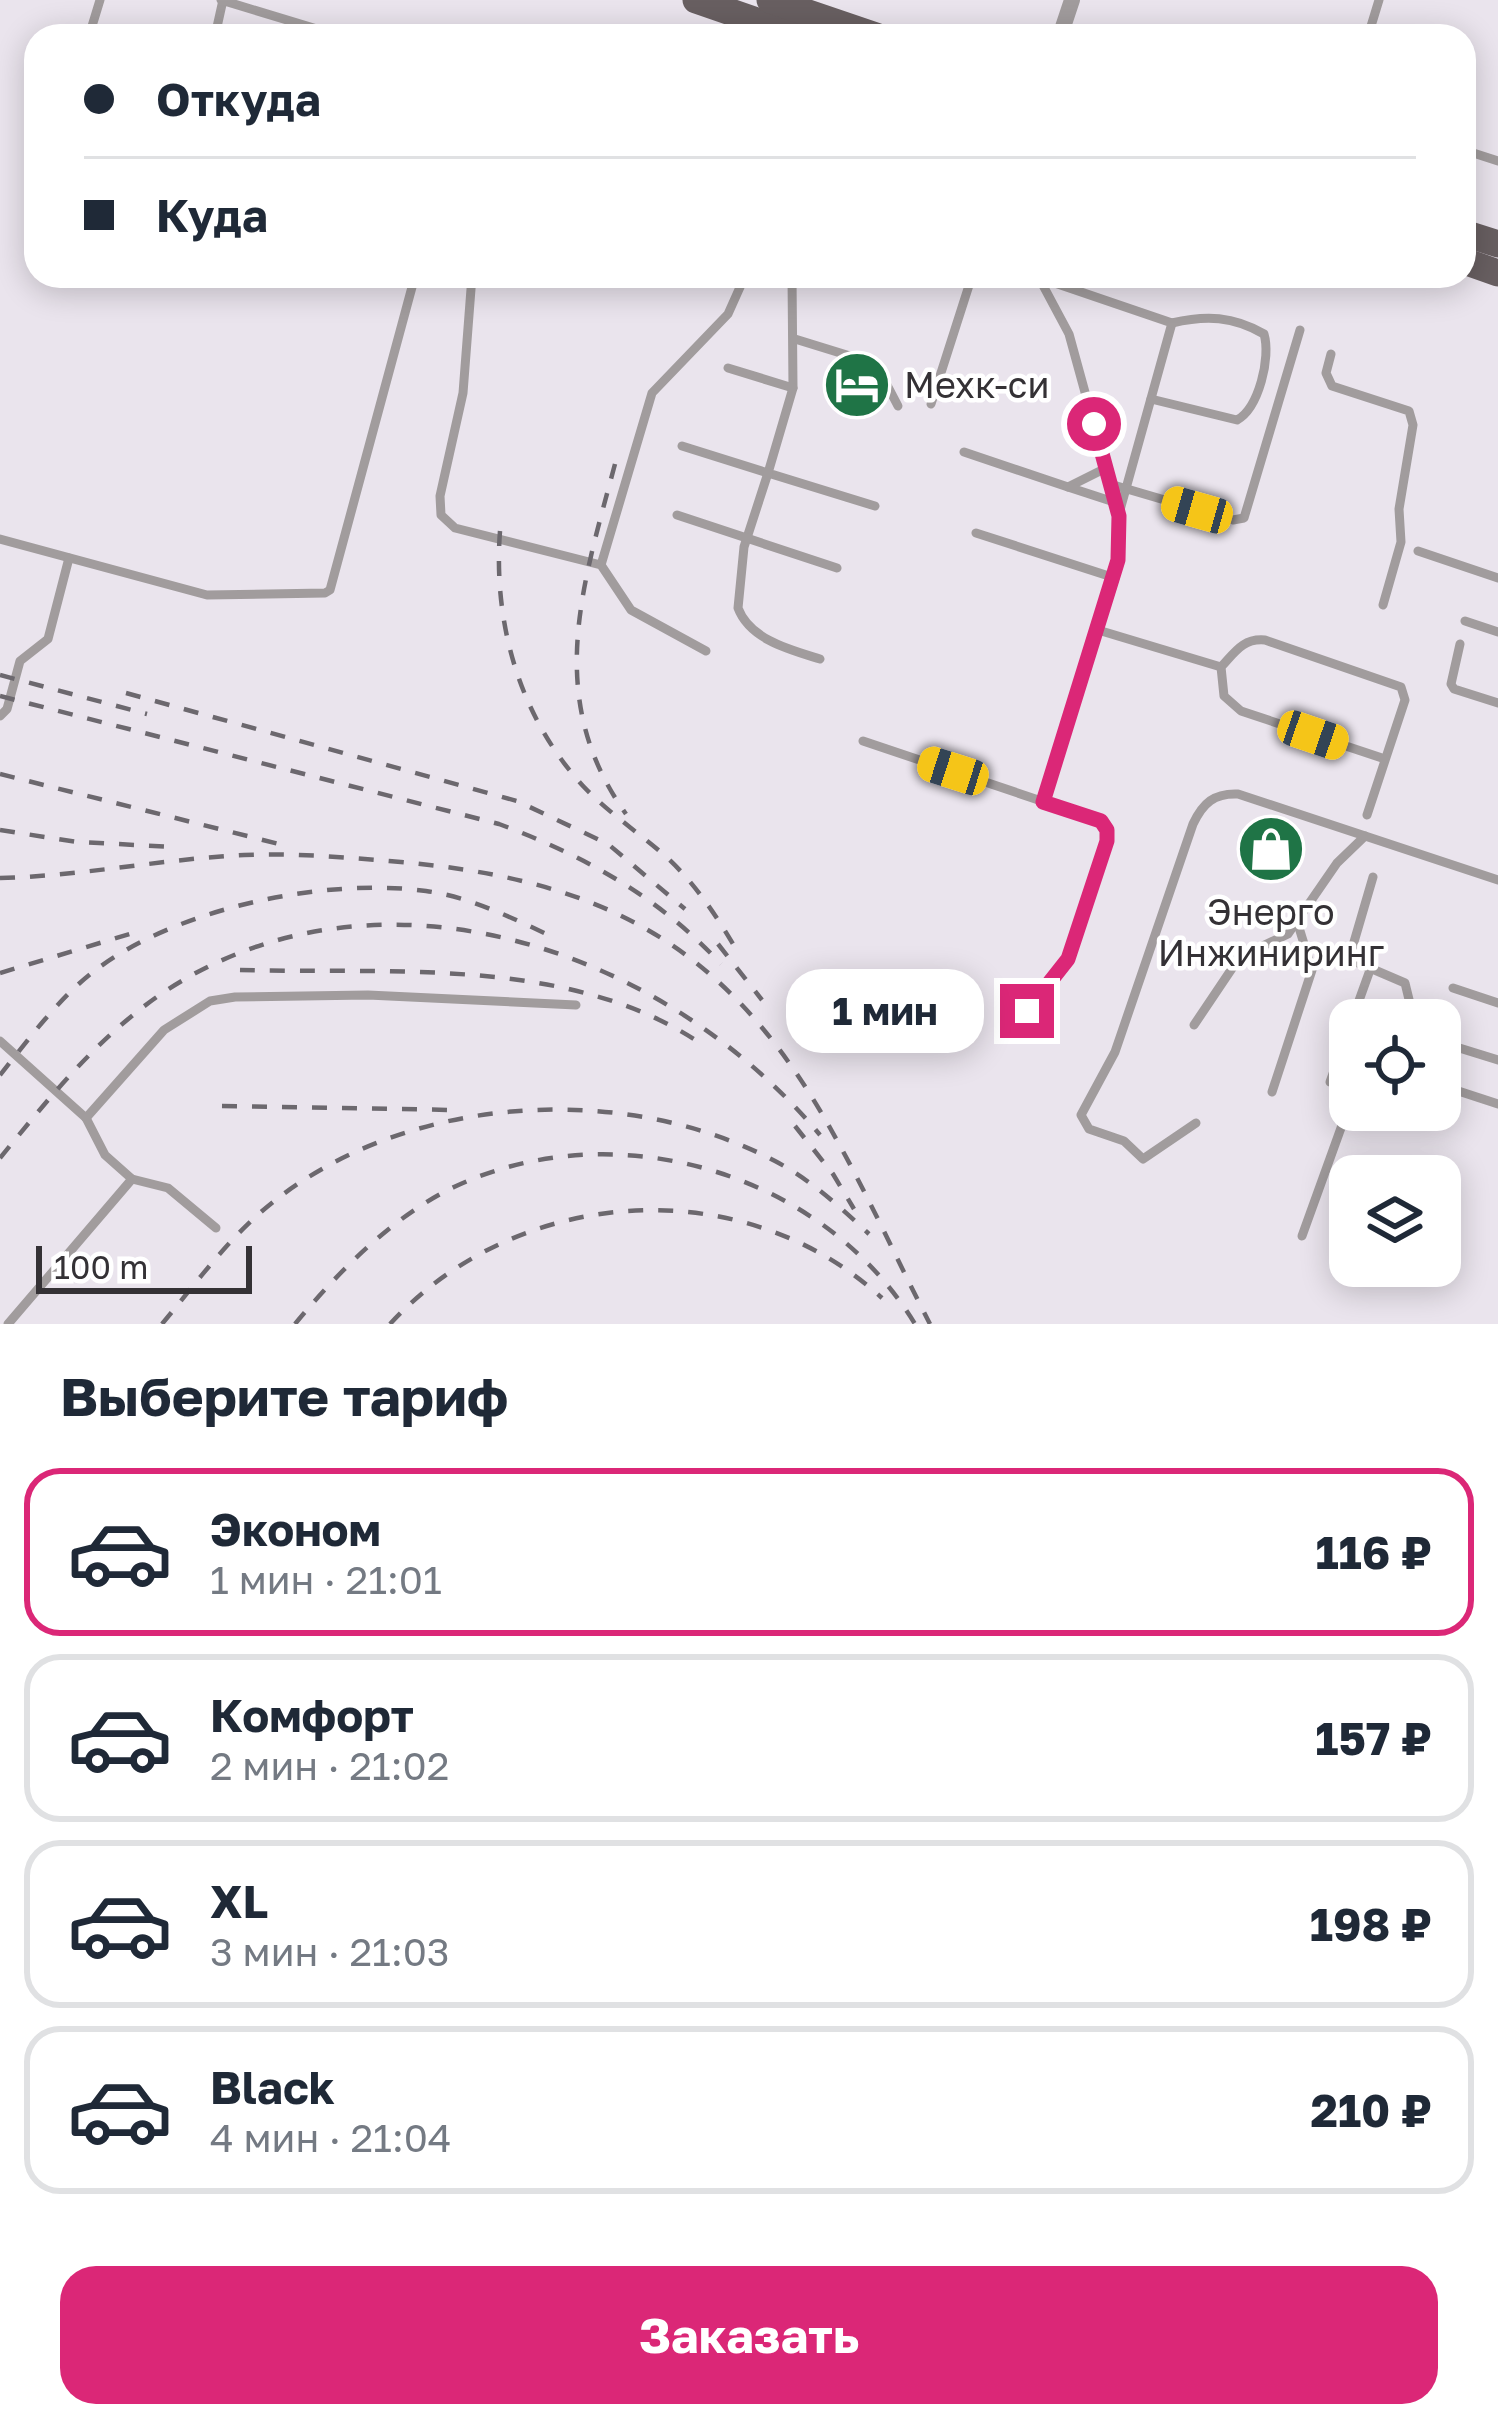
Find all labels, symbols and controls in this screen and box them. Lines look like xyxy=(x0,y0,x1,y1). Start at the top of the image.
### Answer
text: Откуда xyxy=(156,72,321,126)
text: Куда xyxy=(156,188,268,242)
hotel icon: Мехк-си xyxy=(822,350,892,420)
place label: Мехк-си xyxy=(904,363,1049,406)
route start xyxy=(1067,397,1121,451)
car xyxy=(1157,483,1237,537)
car xyxy=(1273,706,1353,764)
car xyxy=(913,743,993,799)
shop icon: Энерго Инжиниринг xyxy=(1236,814,1306,884)
place label: Энерго Инжиниринг xyxy=(1158,890,1384,974)
callout: 1 мин xyxy=(787,969,985,1053)
route end xyxy=(1000,984,1054,1038)
text: 1 мин xyxy=(832,987,938,1034)
map controls xyxy=(1329,999,1461,1287)
button: locate xyxy=(1329,999,1461,1131)
button: layers xyxy=(1329,1155,1461,1287)
scale bar xyxy=(36,1240,252,1293)
text: 100 m xyxy=(54,1247,148,1286)
text: Выберите тариф xyxy=(60,1363,508,1428)
icon: car xyxy=(66,1498,174,1606)
text: Эконом xyxy=(210,1502,381,1556)
text: 116 ₽ xyxy=(1315,1525,1432,1579)
text: 1 мин · 21:01 xyxy=(210,1556,442,1603)
icon: car xyxy=(66,1684,174,1792)
text: Комфорт xyxy=(210,1688,414,1742)
text: 157 ₽ xyxy=(1315,1711,1432,1765)
text: 2 мин · 21:02 xyxy=(210,1742,449,1789)
icon: car xyxy=(66,1870,174,1978)
text: XL xyxy=(210,1874,268,1928)
text: 198 ₽ xyxy=(1310,1897,1432,1951)
text: 3 мин · 21:03 xyxy=(210,1928,450,1975)
icon: car xyxy=(66,2056,174,2164)
text: Black xyxy=(210,2060,335,2114)
text: 210 ₽ xyxy=(1310,2083,1432,2137)
text: 4 мин · 21:04 xyxy=(210,2114,452,2161)
button: Заказать xyxy=(60,2266,1438,2404)

